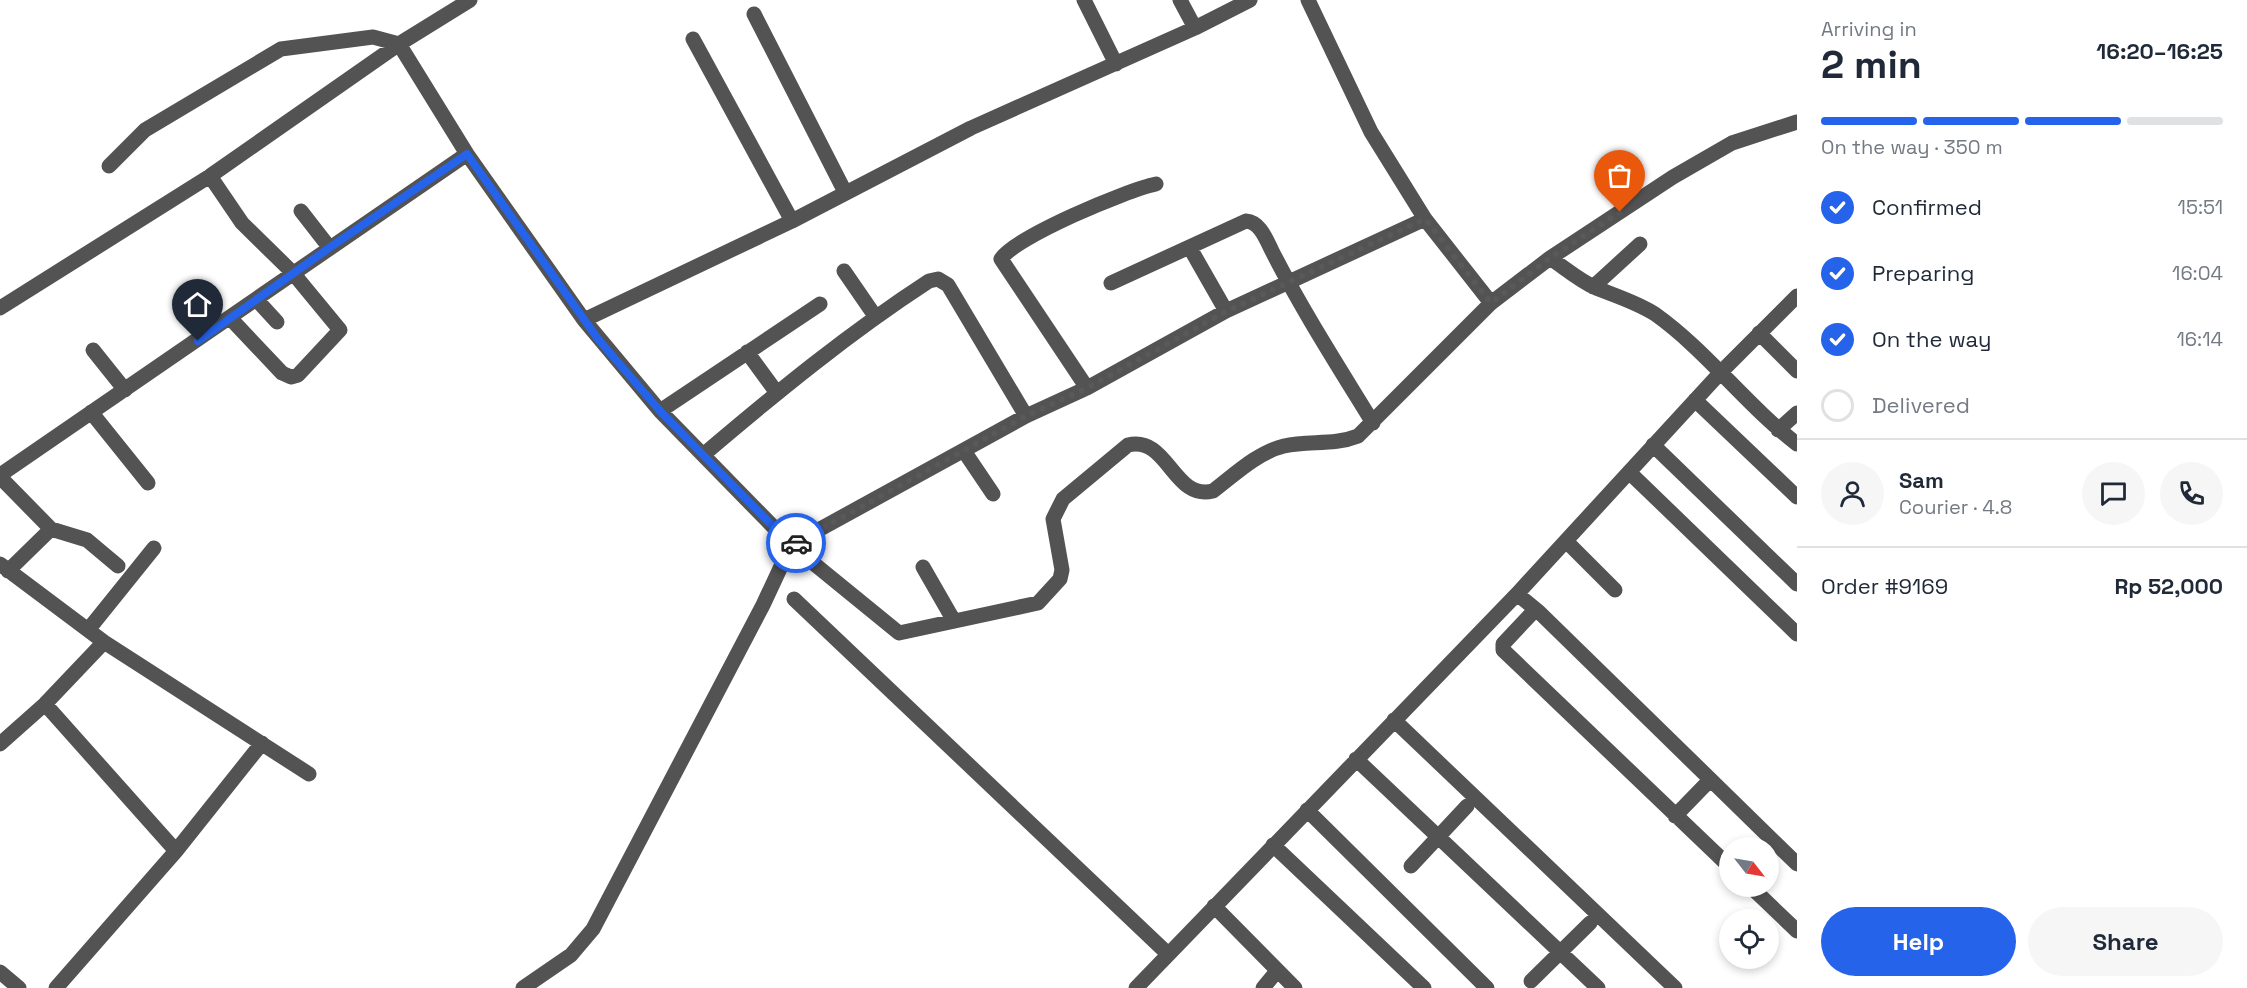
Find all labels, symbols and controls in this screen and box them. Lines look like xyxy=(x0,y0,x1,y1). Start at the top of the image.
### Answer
text: Arriving in xyxy=(1821,16,1917,42)
text: 16:20–16:25 xyxy=(2096,37,2223,65)
text: 2 min xyxy=(1821,40,1922,89)
text: On the way · 350 m xyxy=(1821,134,2003,160)
pin xyxy=(1594,150,1645,212)
icon: bag xyxy=(1603,159,1636,192)
icon: check xyxy=(1821,191,1854,224)
text: Confirmed xyxy=(1872,193,1982,221)
text: 15:51 xyxy=(2178,194,2223,220)
icon: check xyxy=(1821,257,1854,290)
text: Preparing xyxy=(1872,259,1974,287)
text: 16:04 xyxy=(2172,260,2223,286)
pin xyxy=(172,279,223,341)
icon: home xyxy=(181,288,214,321)
icon: check xyxy=(1821,323,1854,356)
text: On the way xyxy=(1872,325,1991,353)
text: 16:14 xyxy=(2176,326,2223,352)
text: Delivered xyxy=(1872,391,1970,419)
button: person xyxy=(1821,462,1884,525)
button: chat xyxy=(2082,462,2145,525)
button: phone xyxy=(2160,462,2223,525)
text: Sam xyxy=(1899,466,1944,494)
text: Courier · 4.8 xyxy=(1899,494,2012,520)
courier xyxy=(766,513,826,573)
icon: car xyxy=(780,527,813,560)
text: Order #9169 xyxy=(1821,572,1948,600)
text: Rp 52,000 xyxy=(2114,572,2223,600)
north arrow xyxy=(1719,837,1779,897)
map controls xyxy=(1719,837,1779,969)
button: Help xyxy=(1821,907,2016,976)
button: Share xyxy=(2028,907,2223,976)
button: locate xyxy=(1719,909,1779,969)

